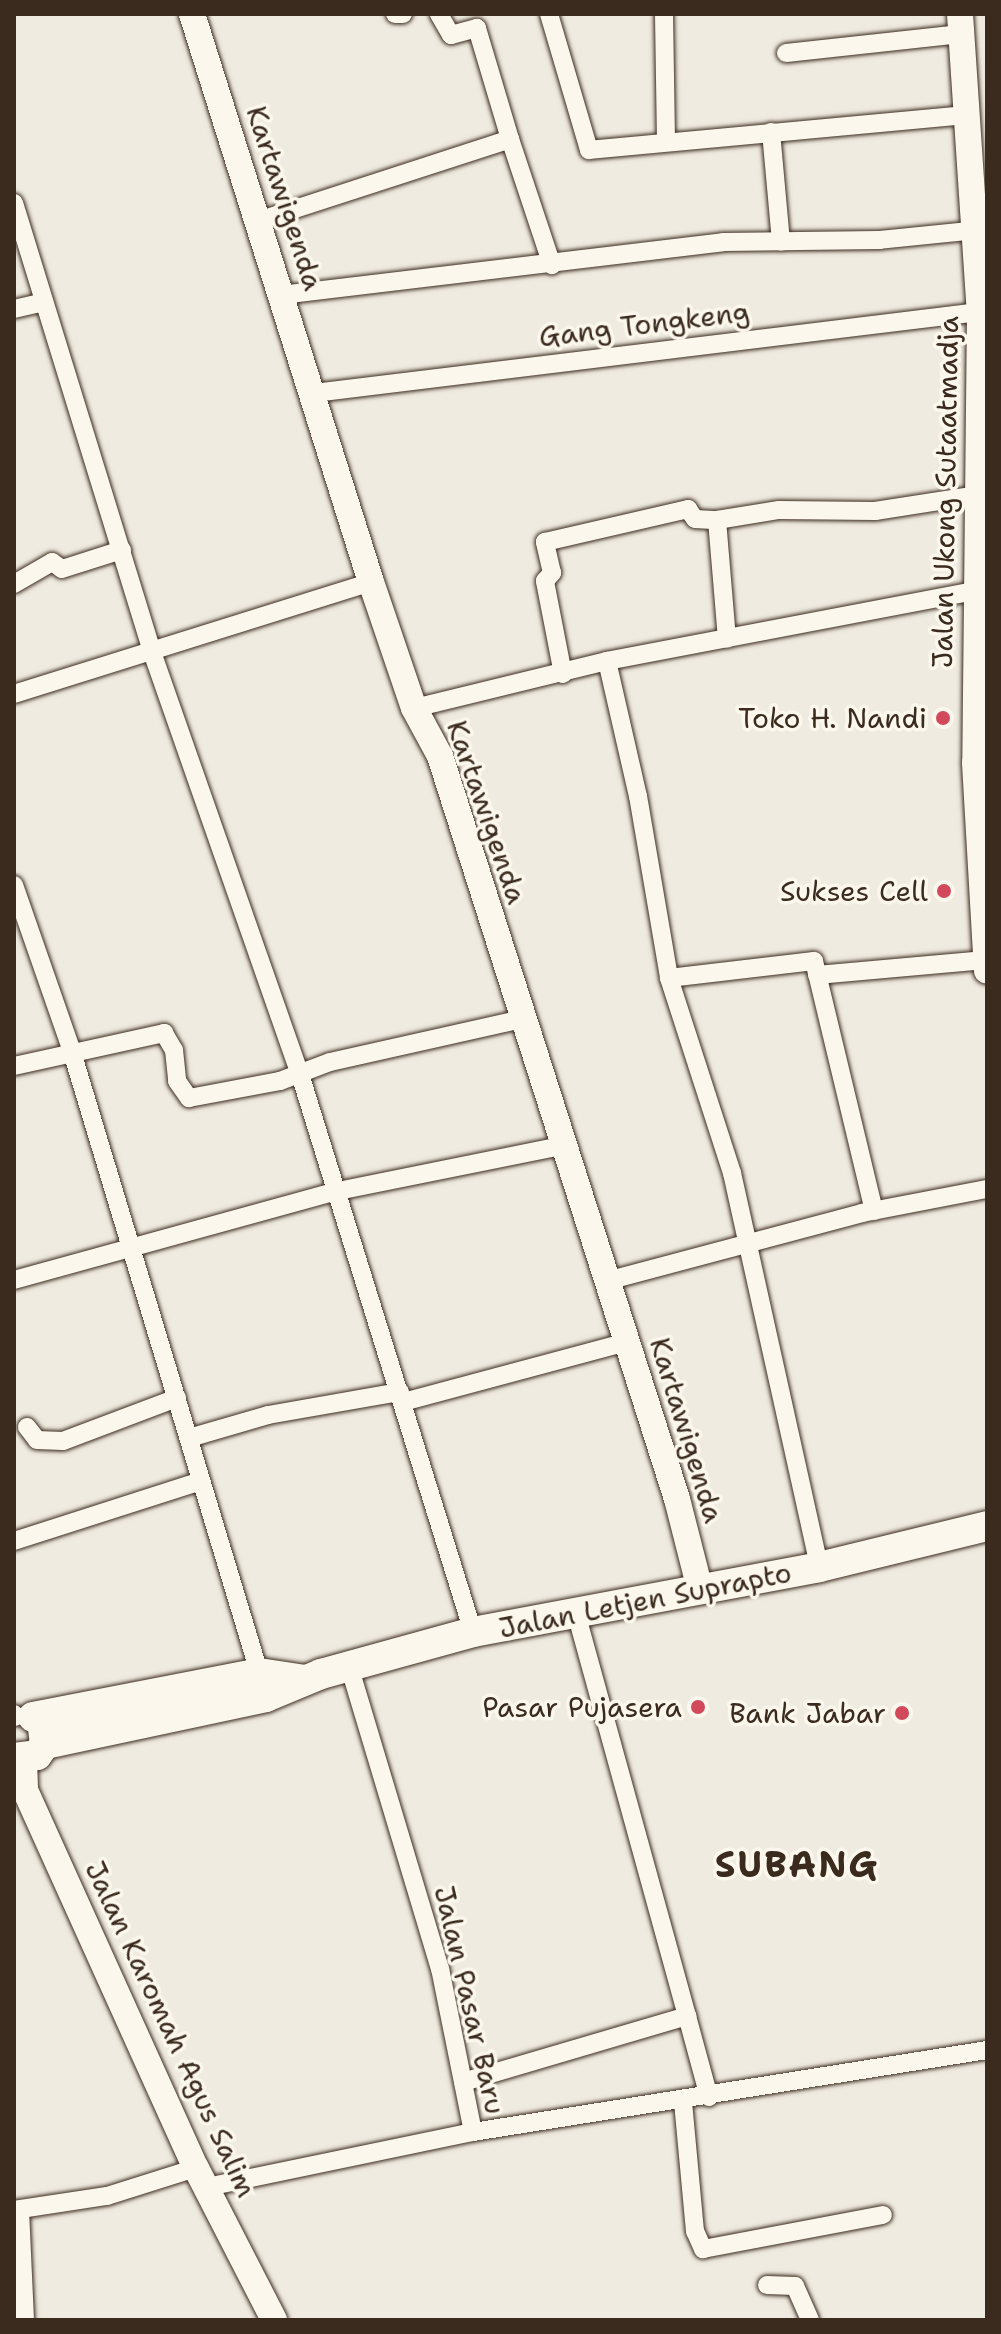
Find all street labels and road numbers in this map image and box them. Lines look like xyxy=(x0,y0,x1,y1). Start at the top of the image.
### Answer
street label: Kartawigenda xyxy=(239,102,331,294)
street label: Gang Tongkeng xyxy=(537,294,751,354)
street label: Jalan Ukong Sutaatmadja xyxy=(925,315,965,669)
street label: Kartawigenda xyxy=(440,716,534,908)
street label: Kartawigenda xyxy=(643,1333,731,1527)
street label: Jalan Letjen Suprapto xyxy=(496,1555,794,1645)
street label: Jalan Karomah Agus Salim xyxy=(78,1856,264,2202)
street label: Jalan Pasar Baru xyxy=(427,1882,513,2118)

